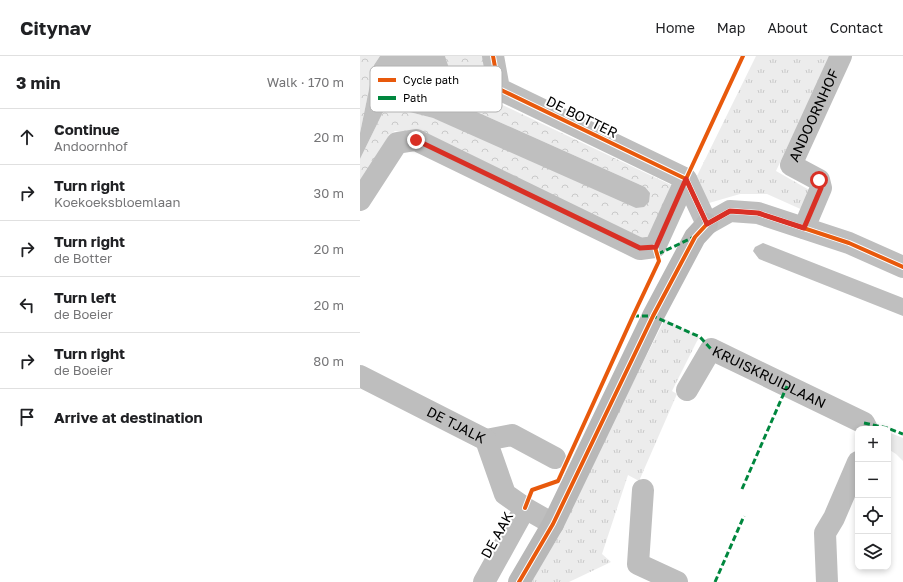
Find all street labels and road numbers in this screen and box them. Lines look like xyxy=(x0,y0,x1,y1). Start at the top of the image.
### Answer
street label: ANDOORNHOF xyxy=(785,66,842,164)
street label: DE BOTTER xyxy=(544,92,621,141)
street label: KRUISKRUIDLAAN xyxy=(710,342,829,411)
street label: DE TJALK xyxy=(424,402,489,447)
street label: DE AAK xyxy=(477,508,516,561)

